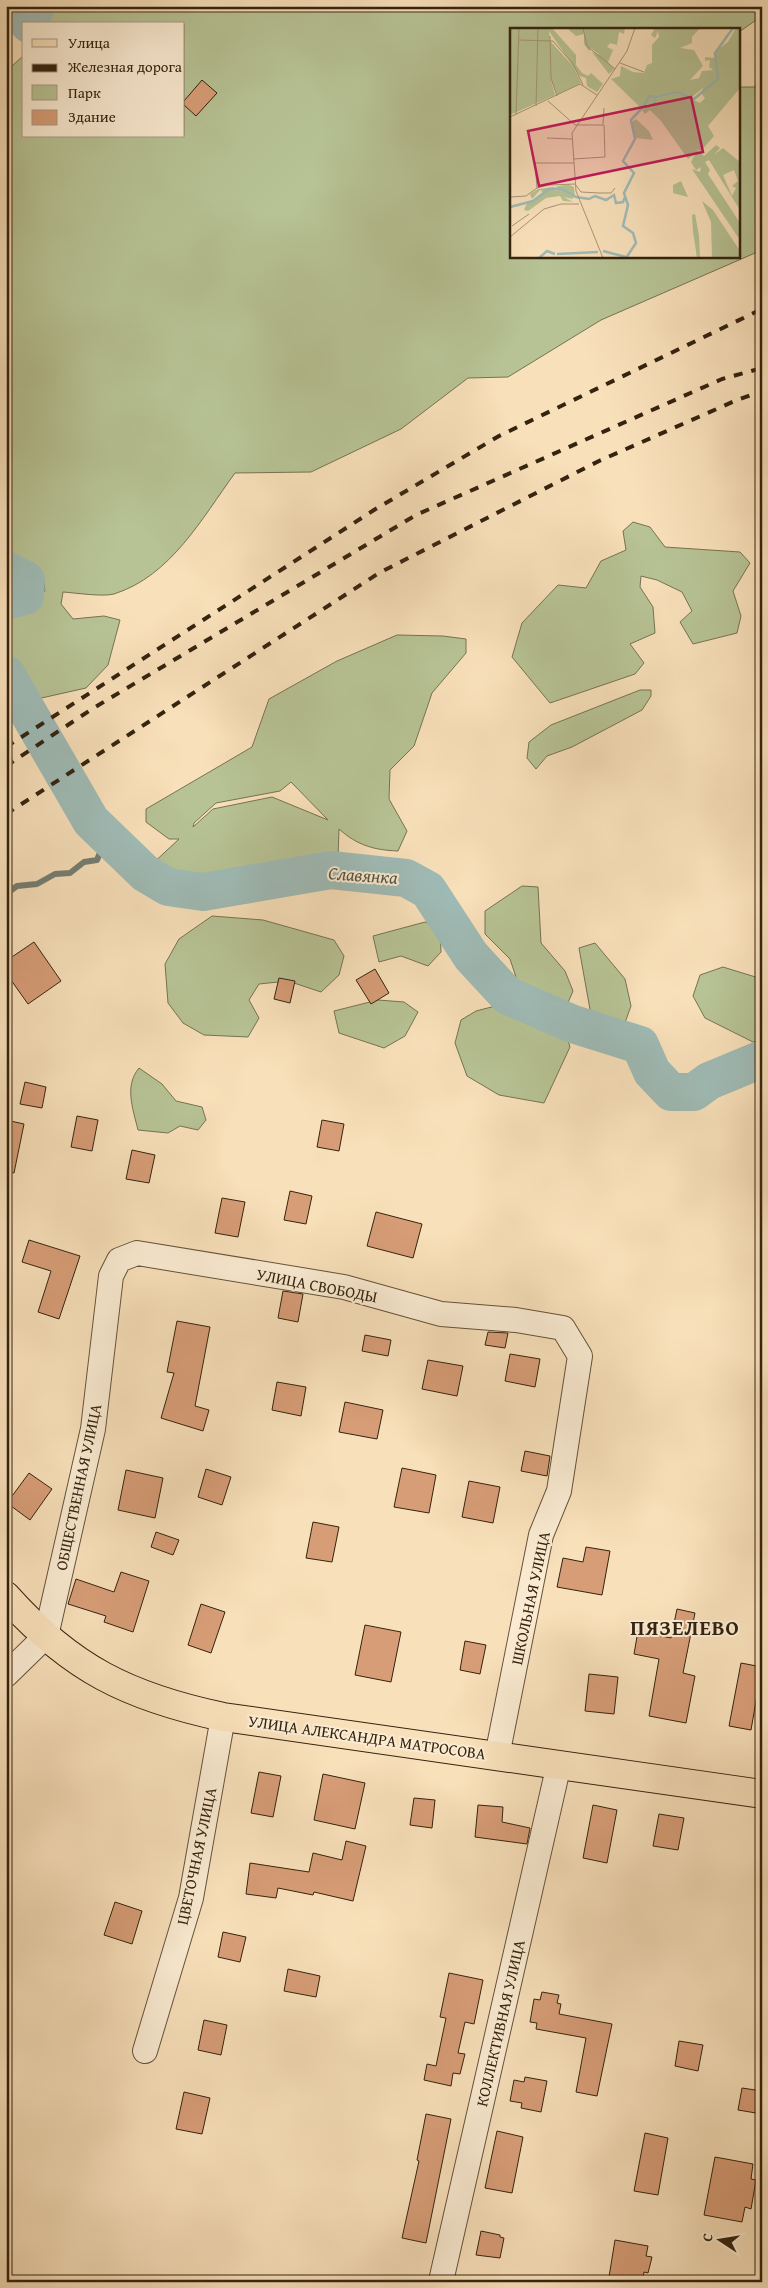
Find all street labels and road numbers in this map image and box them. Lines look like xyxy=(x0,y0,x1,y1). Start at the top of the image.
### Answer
street label: УЛИЦА СВОБОДЫ xyxy=(254,1261,380,1309)
street label: ОБЩЕСТВЕННАЯ УЛИЦА xyxy=(49,1401,107,1573)
street label: ШКОЛЬНАЯ УЛИЦА xyxy=(504,1529,556,1667)
street label: УЛИЦА АЛЕКСАНДРА МАТРОСОВА xyxy=(247,1708,488,1766)
street label: ЦВЕТОЧНАЯ УЛИЦА xyxy=(170,1785,222,1927)
street label: КОЛЛЕКТИВНАЯ УЛИЦА xyxy=(469,1937,531,2109)

